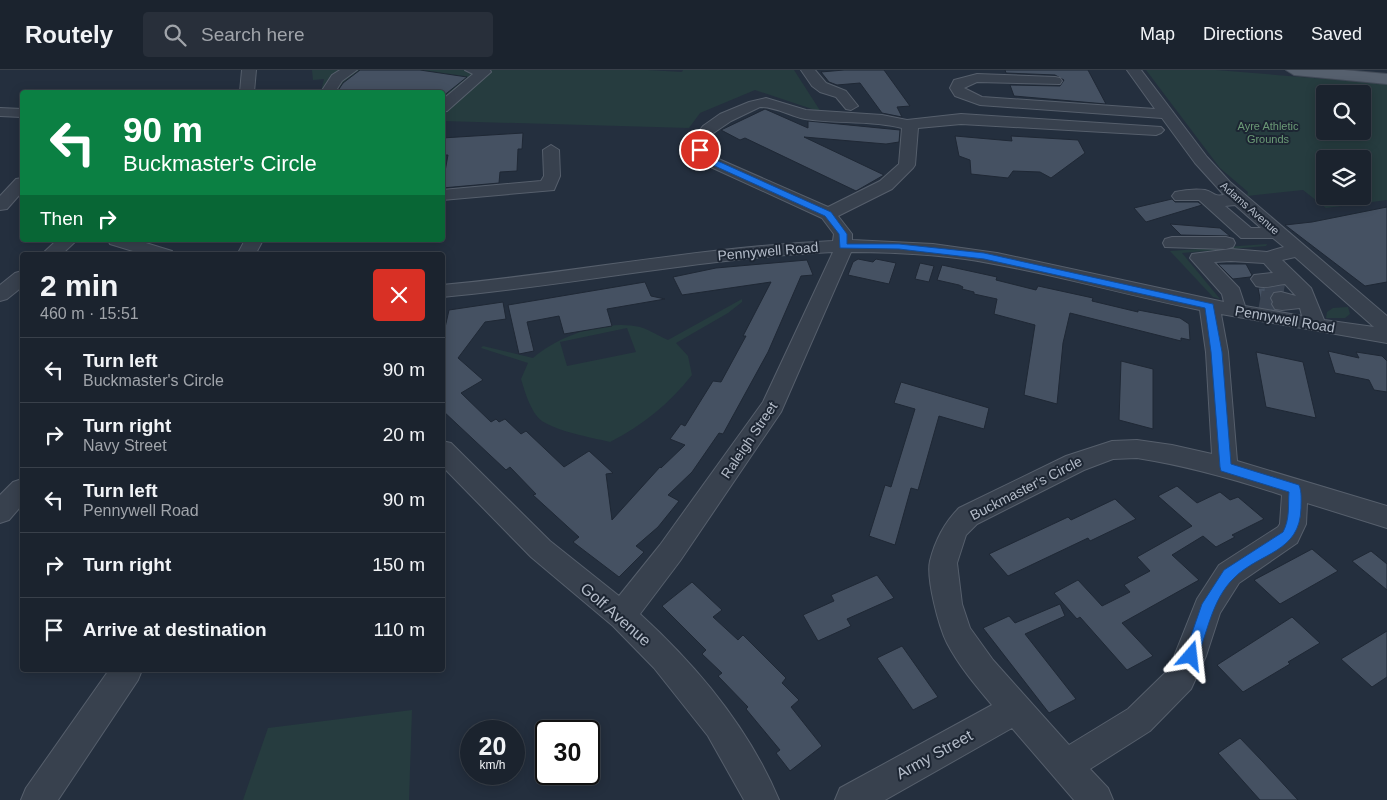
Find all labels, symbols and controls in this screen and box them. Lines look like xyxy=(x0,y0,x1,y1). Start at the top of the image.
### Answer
search box xyxy=(143,12,493,57)
text: Routely xyxy=(25,21,113,48)
icon: search xyxy=(161,21,189,49)
text: Search here xyxy=(201,24,305,45)
text: Map xyxy=(1140,24,1175,44)
text: Directions xyxy=(1203,24,1283,44)
text: Saved xyxy=(1311,24,1362,44)
map controls xyxy=(1316,85,1371,205)
button: search xyxy=(1316,85,1371,140)
icon: left xyxy=(40,110,105,175)
text: 90 m xyxy=(123,110,203,149)
park label: Ayre Athletic Grounds xyxy=(1238,120,1299,145)
pin xyxy=(679,129,721,171)
icon: arrive xyxy=(686,136,714,164)
button: layers xyxy=(1316,150,1371,205)
text: Buckmaster's Circle xyxy=(123,151,317,176)
street label: Adams Avenue xyxy=(1218,179,1282,237)
icon: right xyxy=(93,205,121,233)
text: Then xyxy=(40,208,83,229)
street label: Pennywell Road xyxy=(717,239,819,263)
text: 2 min xyxy=(40,269,118,302)
button: close xyxy=(373,269,425,321)
street label: Pennywell Road xyxy=(1234,302,1336,336)
text: 460 m · 15:51 xyxy=(40,305,139,322)
text: Turn left xyxy=(83,350,158,371)
icon: left xyxy=(40,356,68,384)
text: 90 m xyxy=(383,359,425,380)
text: Buckmaster's Circle xyxy=(83,372,224,389)
street label: Raleigh Street xyxy=(718,399,780,481)
text: Turn right xyxy=(83,415,171,436)
icon: right xyxy=(40,421,68,449)
text: 20 m xyxy=(383,424,425,445)
text: Navy Street xyxy=(83,437,167,454)
street label: Buckmaster's Circle xyxy=(967,453,1085,523)
text: Turn left xyxy=(83,480,158,501)
icon: left xyxy=(40,486,68,514)
text: 90 m xyxy=(383,489,425,510)
text: Pennywell Road xyxy=(83,502,199,519)
icon: right xyxy=(40,551,68,579)
text: Turn right xyxy=(83,554,171,575)
text: 150 m xyxy=(372,554,425,575)
street label: Golf Avenue xyxy=(577,579,654,649)
icon: arrive xyxy=(40,616,68,644)
text: Arrive at destination xyxy=(83,619,267,640)
text: 110 m xyxy=(374,619,425,640)
position arrow xyxy=(1164,629,1216,681)
speed limit sign: 30 xyxy=(535,720,600,785)
street label: Army Street xyxy=(893,726,976,782)
text: 20 xyxy=(479,732,506,760)
text: km/h xyxy=(479,758,506,772)

